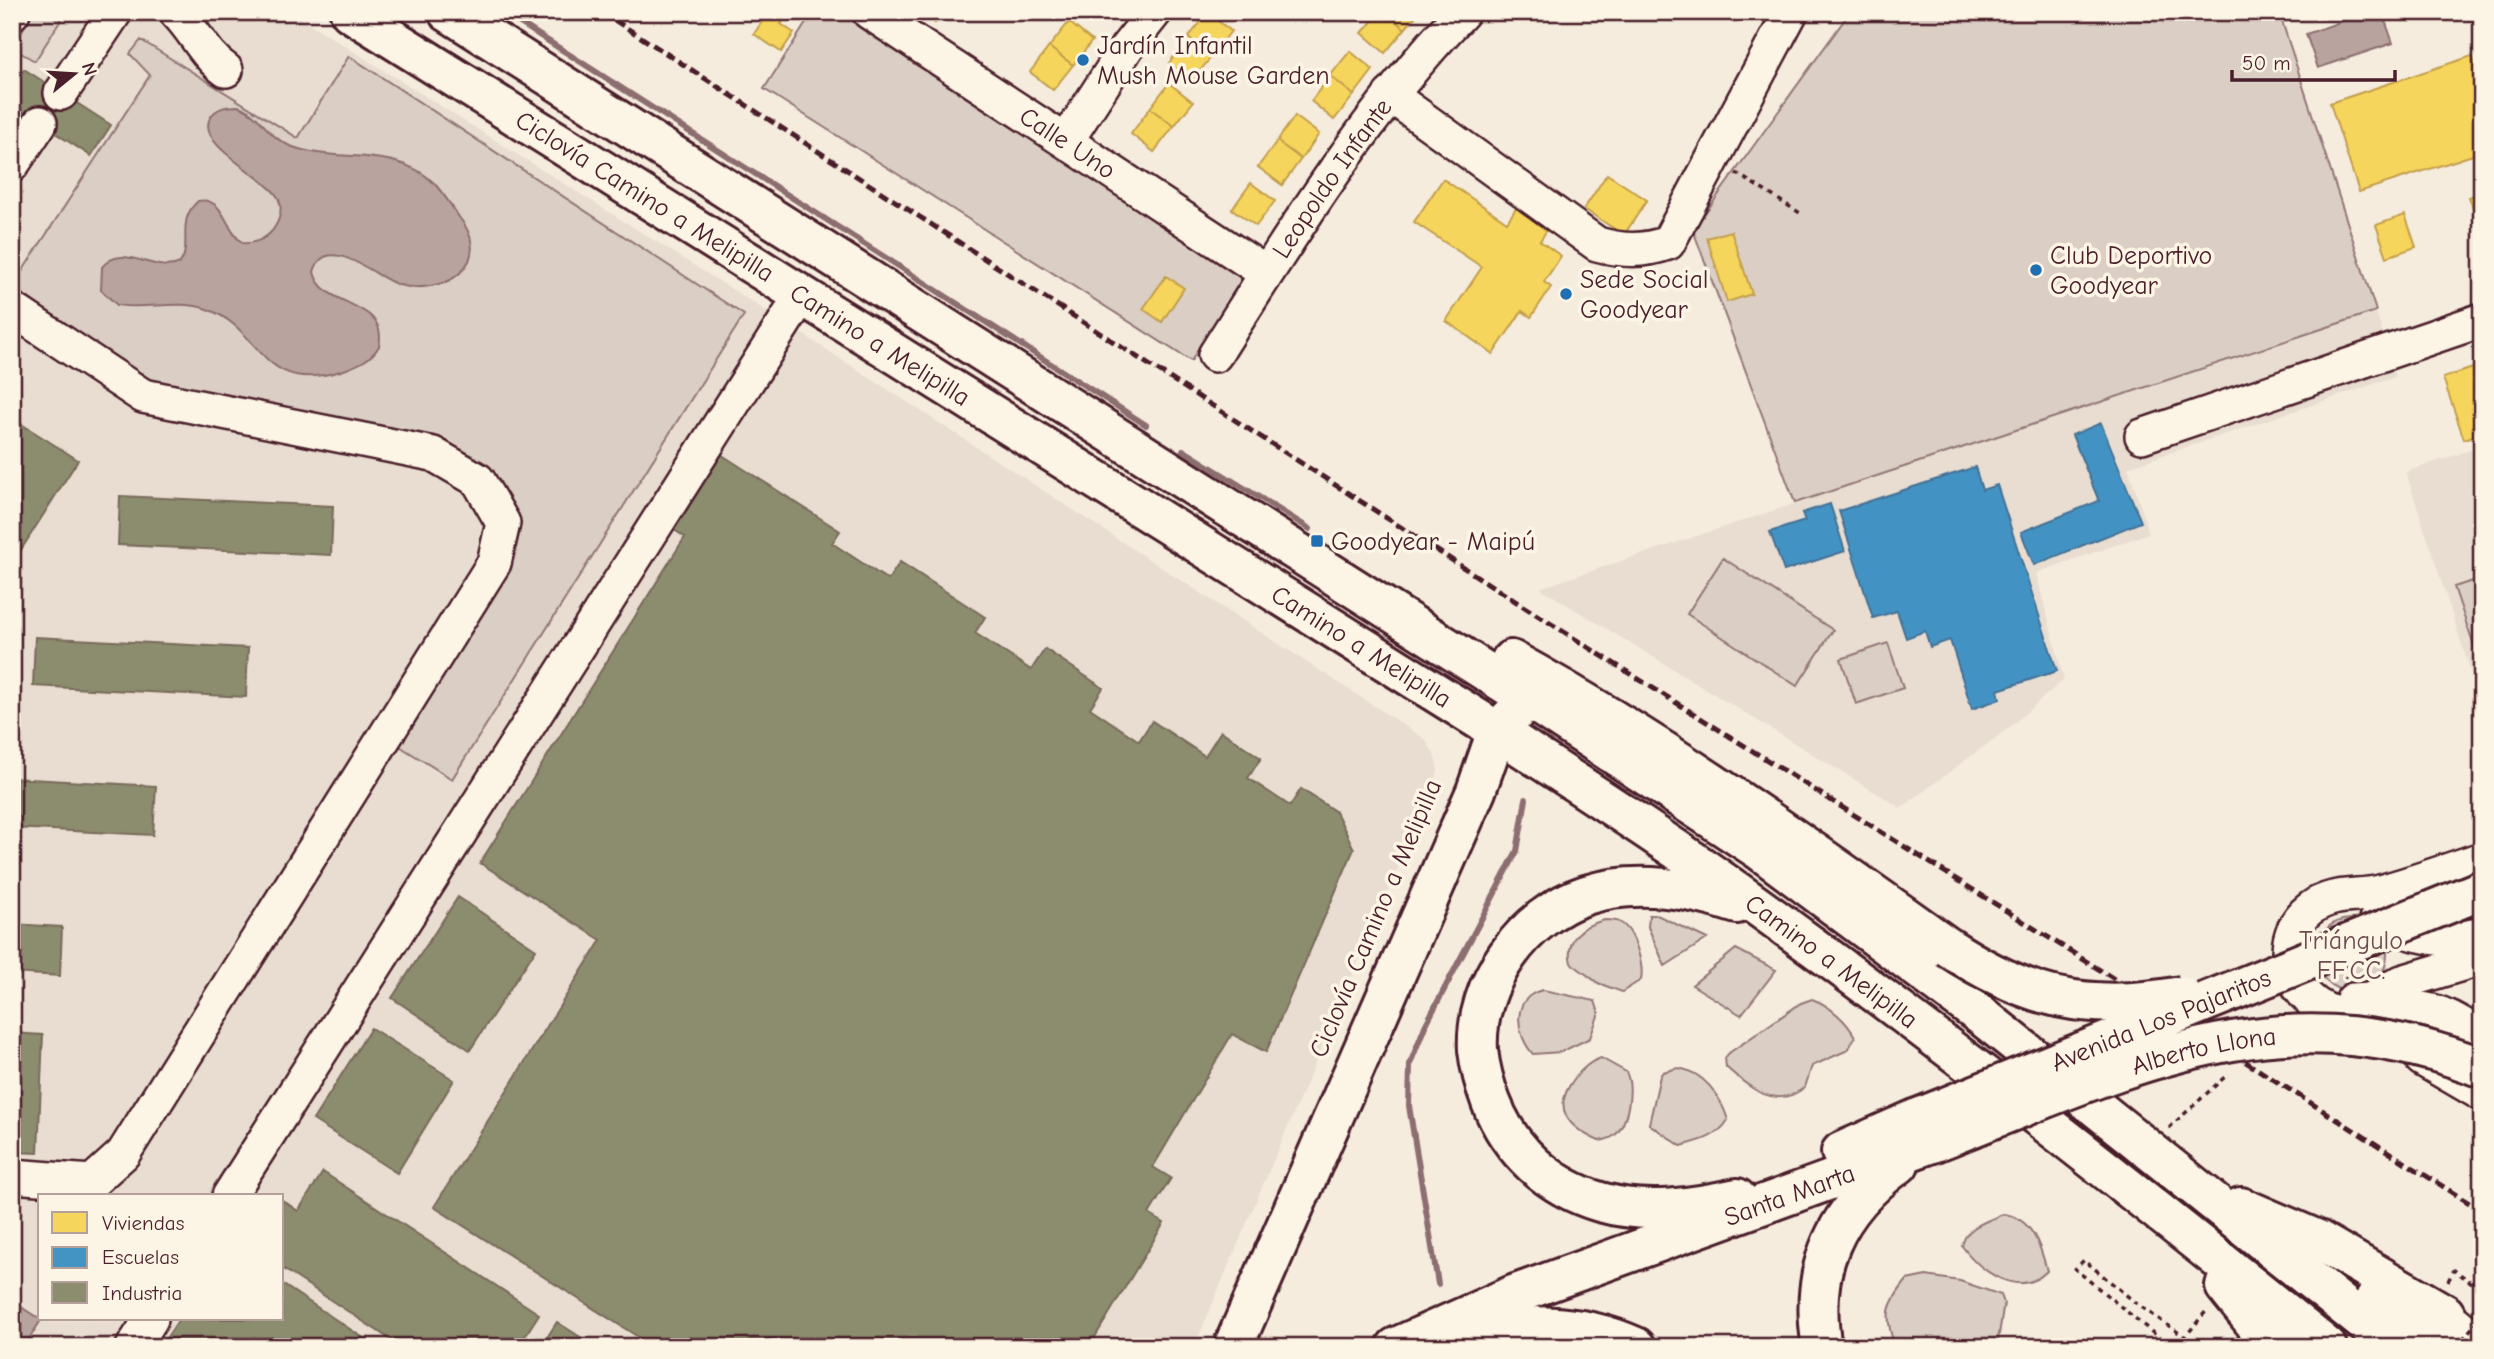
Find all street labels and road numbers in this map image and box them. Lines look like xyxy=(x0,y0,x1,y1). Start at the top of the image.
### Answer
street label: Leopoldo Infante xyxy=(1267,93,1399,264)
street label: Calle Uno xyxy=(1014,101,1121,186)
street label: Ciclovía Camino a Melipilla xyxy=(510,105,779,289)
street label: Camino a Melipilla xyxy=(784,278,975,413)
street label: Camino a Melipilla xyxy=(1266,579,1457,715)
street label: Ciclovía Camino a Melipilla xyxy=(1304,775,1448,1062)
street label: Camino a Melipilla xyxy=(1739,888,1923,1035)
street label: Avenida Los Pajaritos xyxy=(2047,963,2275,1079)
street label: Alberto Llona xyxy=(2128,1022,2278,1082)
street label: Santa Marta xyxy=(1720,1158,1859,1233)

